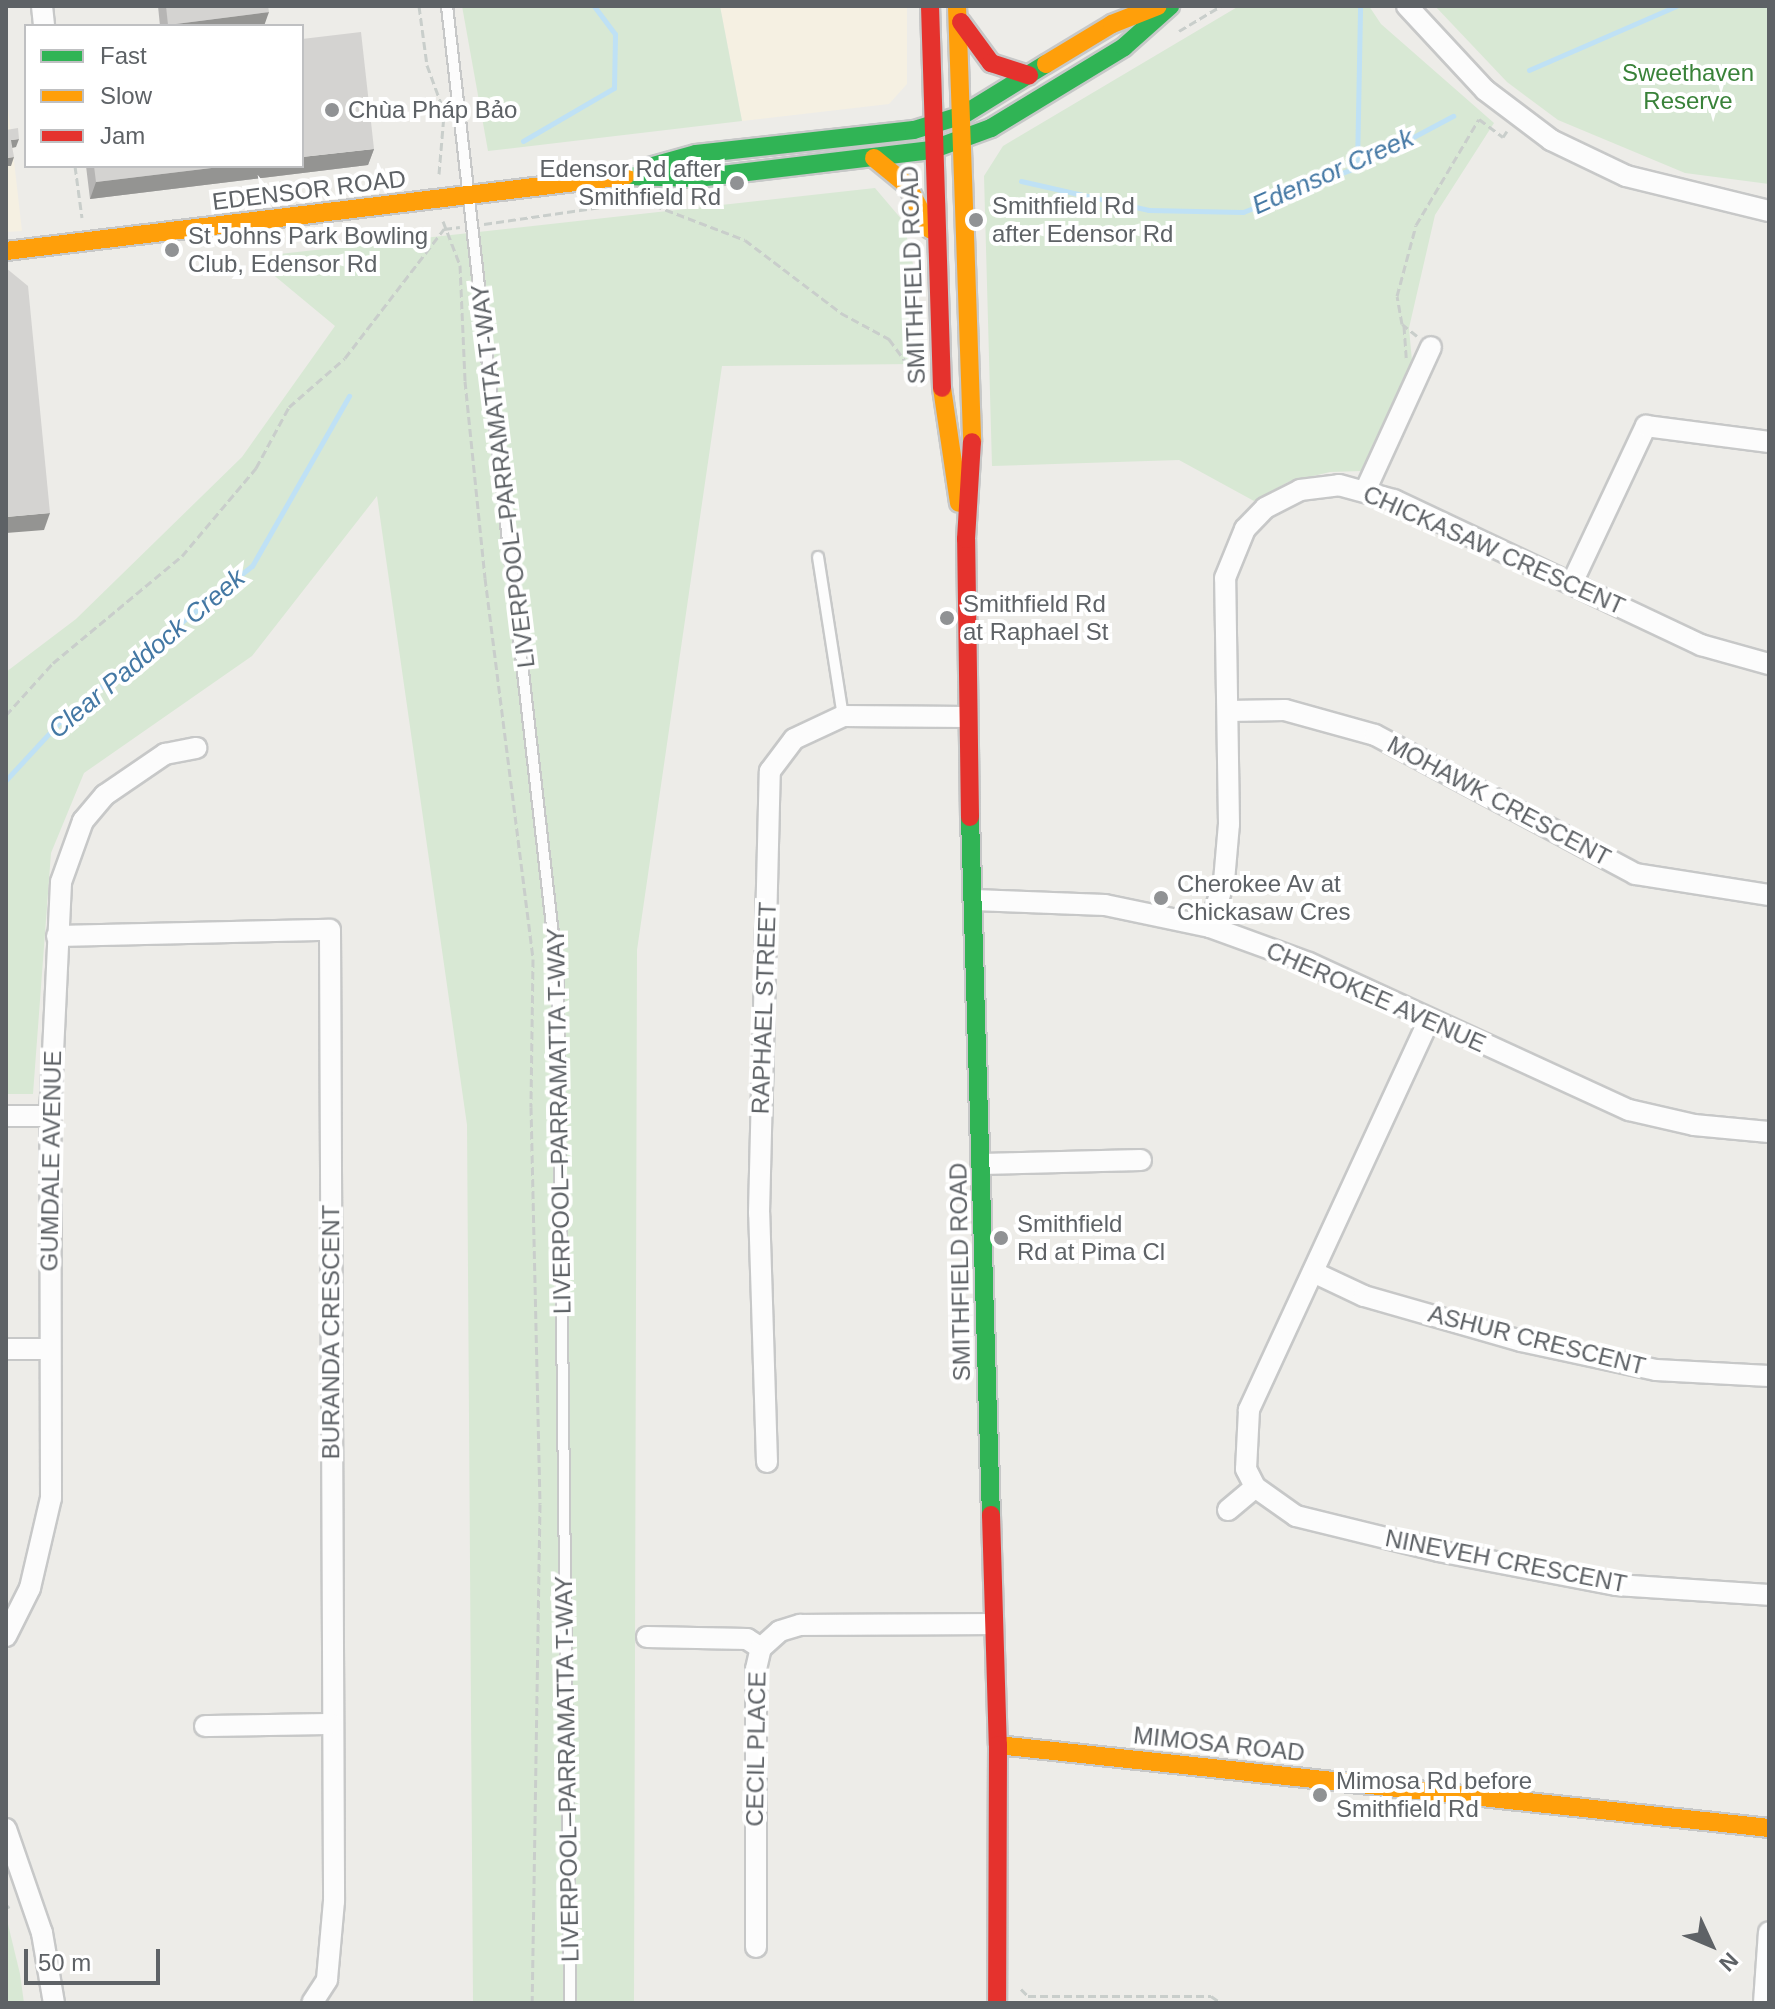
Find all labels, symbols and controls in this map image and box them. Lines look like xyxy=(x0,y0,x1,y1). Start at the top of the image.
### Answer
legend xyxy=(24,24,304,168)
text: Fast xyxy=(100,42,147,69)
park label: Sweethaven Reserve xyxy=(1622,59,1754,115)
text: Slow xyxy=(100,82,152,109)
place label: Chùa Pháp Bảo xyxy=(348,96,517,124)
marker: Chùa Pháp Bảo xyxy=(323,101,341,119)
text: Jam xyxy=(100,122,145,149)
water label: Edensor Creek xyxy=(1247,122,1419,222)
place label: Edensor Rd after Smithfield Rd xyxy=(540,155,721,211)
street label: EDENSOR ROAD xyxy=(211,164,407,216)
street label: SMITHFIELD ROAD xyxy=(895,165,931,385)
marker: Edensor Rd after Smithfield Rd xyxy=(728,174,746,192)
place label: Smithfield Rd after Edensor Rd xyxy=(992,192,1173,248)
marker: Smithfield Rd after Edensor Rd xyxy=(967,211,985,229)
place label: St Johns Park Bowling Club, Edensor Rd xyxy=(188,222,428,278)
marker: St Johns Park Bowling Club, Edensor Rd xyxy=(163,241,181,259)
street label: LIVERPOOL–PARRAMATTA T-WAY xyxy=(465,282,541,670)
street label: CHICKASAW CRESCENT xyxy=(1359,479,1629,621)
water label: Clear Paddock Creek xyxy=(42,563,252,745)
place label: Smithfield Rd at Raphael St xyxy=(963,590,1108,646)
marker: Smithfield Rd at Raphael St xyxy=(938,609,956,627)
street label: MOHAWK CRESCENT xyxy=(1383,730,1615,872)
place label: Cherokee Av at Chickasaw Cres xyxy=(1177,870,1350,926)
marker: Cherokee Av at Chickasaw Cres xyxy=(1152,889,1170,907)
street label: RAPHAEL STREET xyxy=(746,901,782,1115)
street label: LIVERPOOL–PARRAMATTA T-WAY xyxy=(541,927,577,1315)
street label: CHEROKEE AVENUE xyxy=(1261,935,1491,1059)
street label: GUMDALE AVENUE xyxy=(35,1050,67,1272)
street label: SMITHFIELD ROAD xyxy=(944,1162,976,1382)
street label: BURANDA CRESCENT xyxy=(317,1204,345,1460)
place label: Smithfield Rd at Pima Cl xyxy=(1017,1210,1165,1266)
marker: Smithfield Rd at Pima Cl xyxy=(992,1229,1010,1247)
street label: ASHUR CRESCENT xyxy=(1425,1299,1649,1381)
street label: NINEVEH CRESCENT xyxy=(1383,1523,1629,1599)
street label: LIVERPOOL–PARRAMATTA T-WAY xyxy=(549,1575,585,1963)
street label: CECIL PLACE xyxy=(740,1671,772,1827)
street label: MIMOSA ROAD xyxy=(1131,1721,1307,1767)
place label: Mimosa Rd before Smithfield Rd xyxy=(1336,1767,1532,1823)
marker: Mimosa Rd before Smithfield Rd xyxy=(1311,1786,1329,1804)
north arrow xyxy=(1671,1905,1751,1985)
scale bar xyxy=(28,1933,164,1983)
text: N xyxy=(1714,1948,1743,1976)
text: 50 m xyxy=(38,1949,91,1976)

